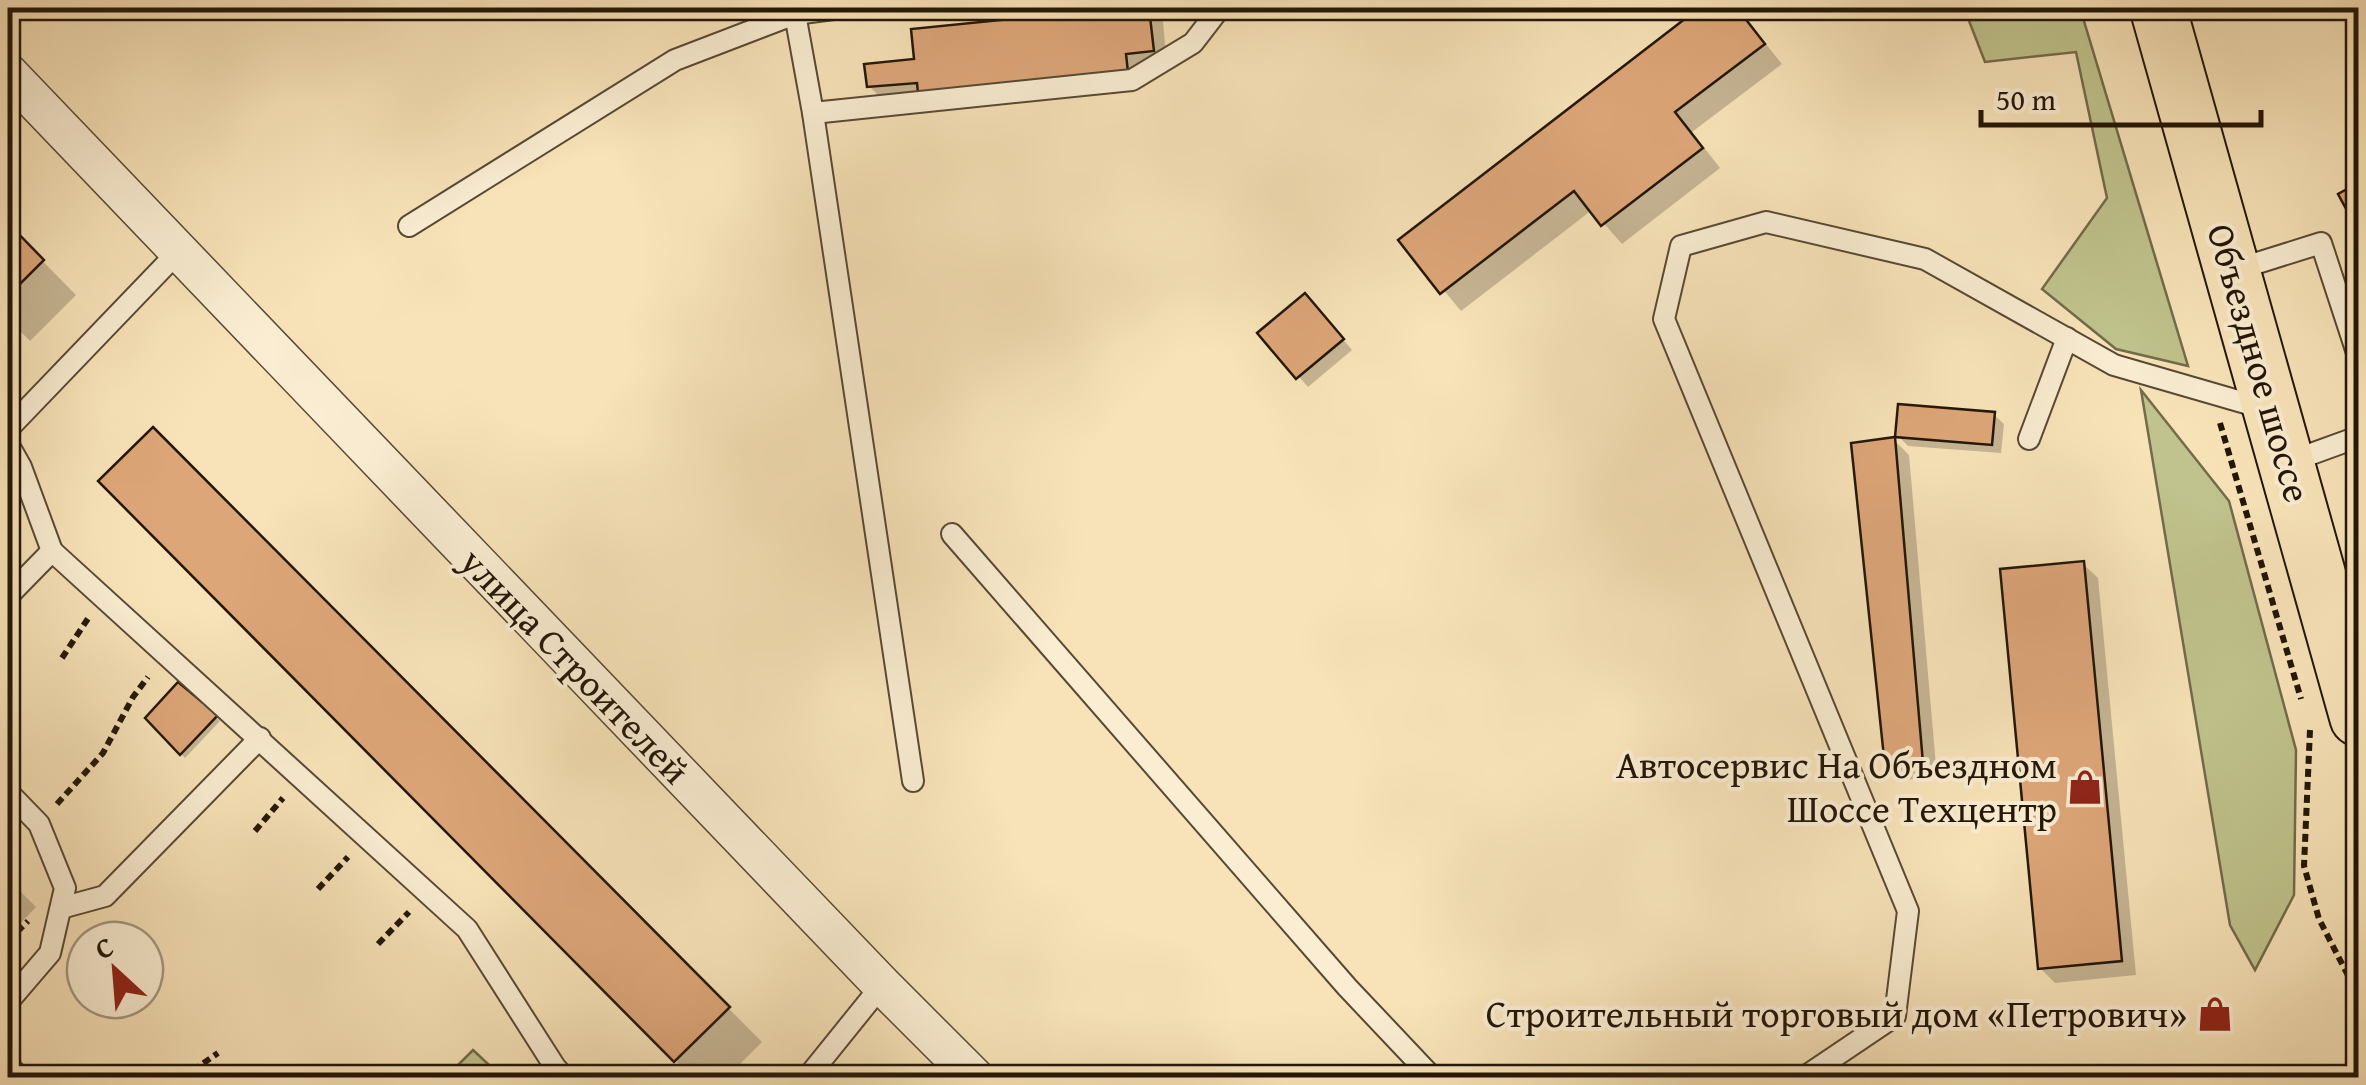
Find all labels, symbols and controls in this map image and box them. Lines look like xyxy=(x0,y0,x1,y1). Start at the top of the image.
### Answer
scale bar xyxy=(1981,65,2261,127)
text: 50 m xyxy=(1996,77,2056,121)
street label: Объездное шоссе xyxy=(2193,217,2326,508)
street label: улица Строителей xyxy=(447,534,704,796)
place label: Автосервис На Объездном Шоссе Техцентр xyxy=(1616,736,2057,836)
shop icon: Автосервис На Объездном Шоссе Техцентр xyxy=(2066,768,2104,806)
north arrow xyxy=(65,920,165,1020)
text: С xyxy=(88,925,120,969)
place label: Строительный торговый дом «Петрович» xyxy=(1486,985,2187,1041)
shop icon: Строительный торговый дом «Петрович» xyxy=(2196,995,2234,1033)

